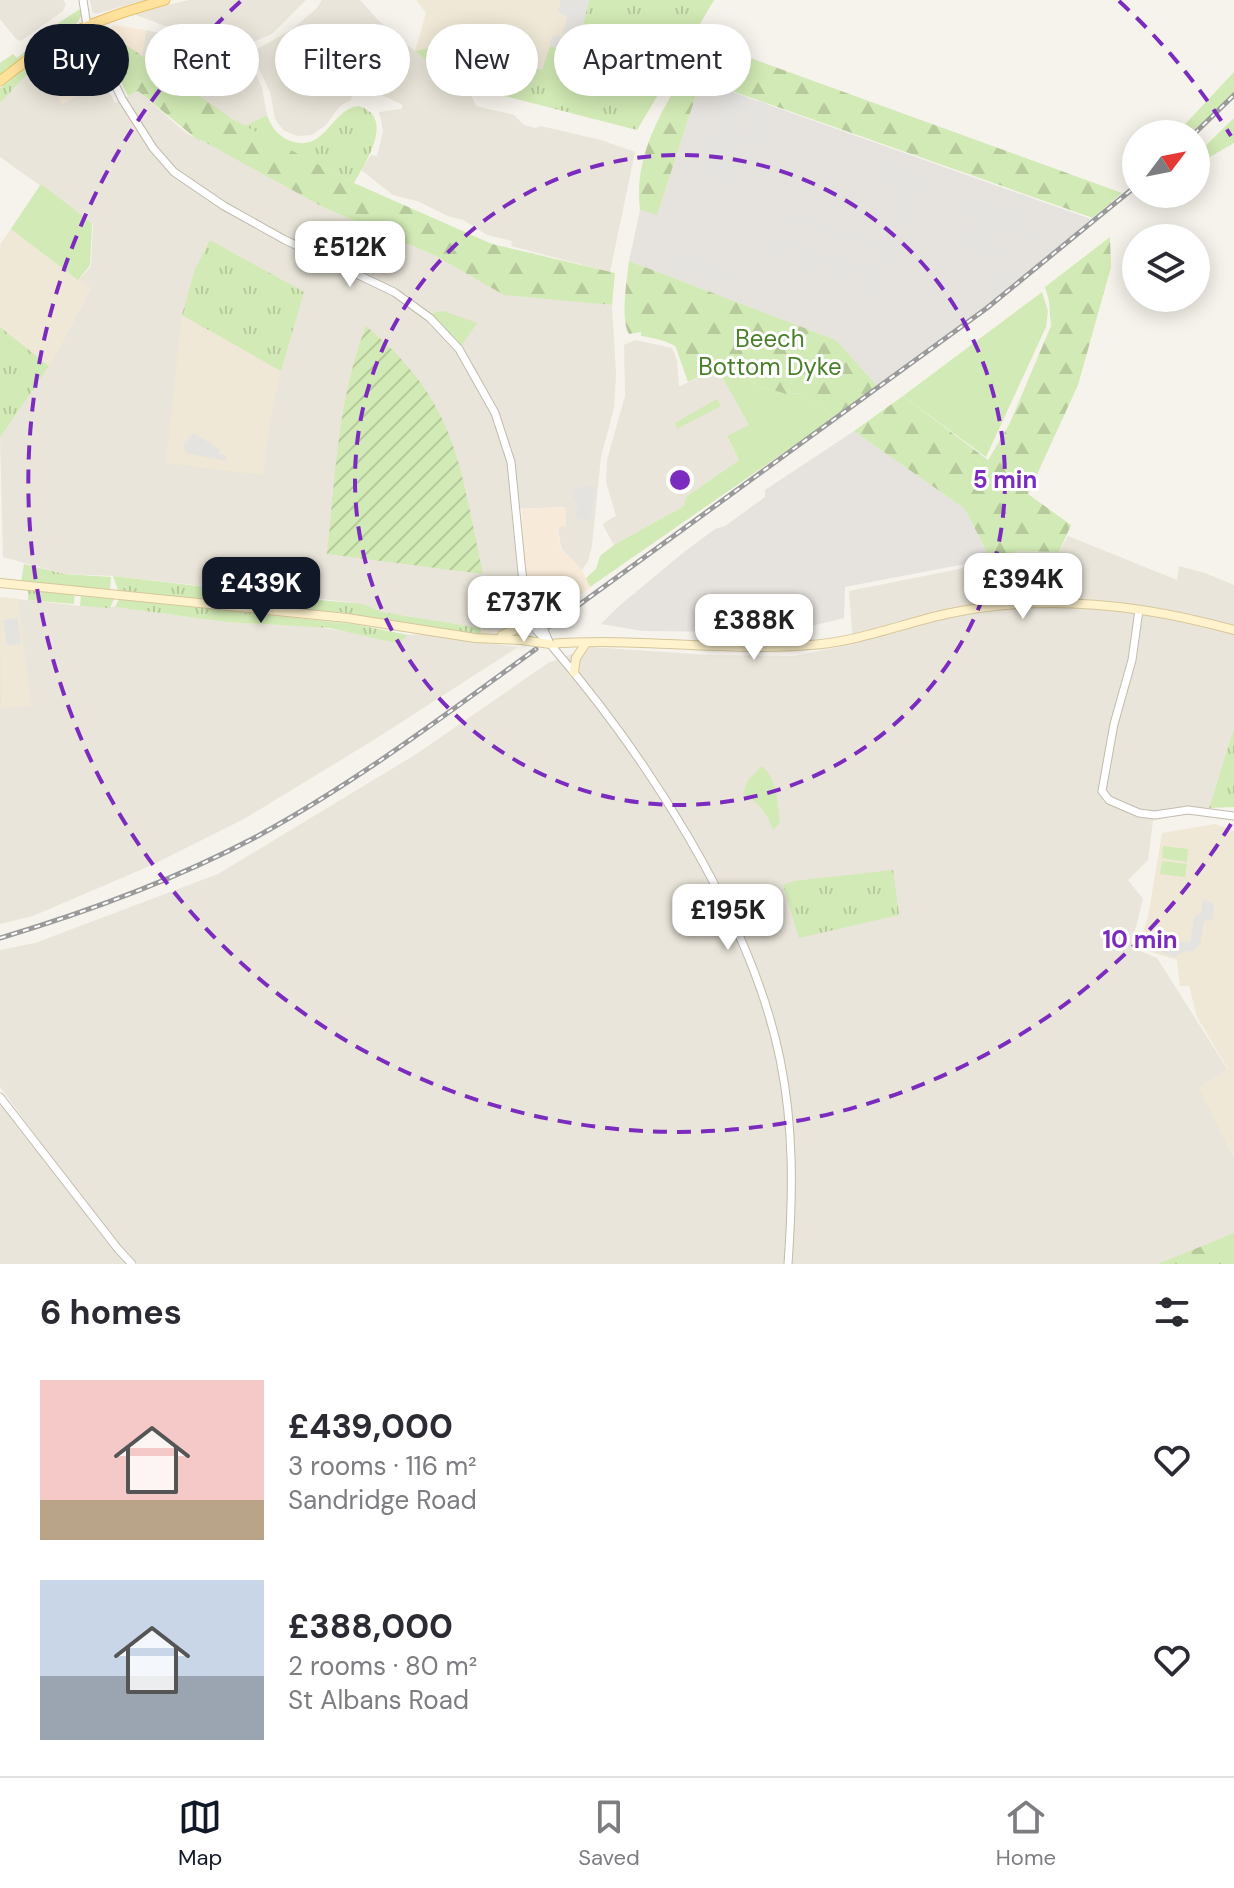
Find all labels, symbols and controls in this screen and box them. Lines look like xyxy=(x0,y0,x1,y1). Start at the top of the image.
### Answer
chip: Buy xyxy=(24,24,129,96)
chip: Rent xyxy=(145,24,259,96)
chip: Filters xyxy=(275,24,410,96)
chip: New xyxy=(426,24,538,96)
chip: Apartment xyxy=(554,24,751,96)
north arrow xyxy=(1122,120,1210,208)
map controls xyxy=(1122,120,1210,312)
pin: £512K xyxy=(294,221,406,289)
button: layers xyxy=(1122,224,1210,312)
text: £512K xyxy=(313,230,387,264)
park label: Beech Bottom Dyke xyxy=(698,323,842,382)
text: 5 min xyxy=(973,464,1037,495)
centre of rings xyxy=(666,466,694,494)
pin: £394K xyxy=(967,553,1079,621)
pin: £439K xyxy=(205,557,317,625)
text: £394K xyxy=(982,562,1064,596)
text: £439K xyxy=(220,566,302,600)
pin: £737K xyxy=(468,576,580,644)
text: £737K xyxy=(486,585,562,619)
pin: £388K xyxy=(698,594,810,662)
text: £388K xyxy=(713,603,795,637)
pin: £195K xyxy=(672,884,784,952)
text: £195K xyxy=(690,893,766,927)
text: 10 min xyxy=(1102,924,1178,955)
text: 6 homes xyxy=(40,1290,182,1335)
icon: filters xyxy=(1150,1290,1194,1334)
text: £439,000 xyxy=(288,1404,453,1449)
icon: home xyxy=(104,1412,200,1508)
icon: heart xyxy=(1150,1438,1194,1482)
text: 3 rooms · 116 m² xyxy=(288,1449,477,1483)
text: Sandridge Road xyxy=(288,1483,477,1517)
text: £388,000 xyxy=(288,1604,453,1649)
icon: home xyxy=(104,1612,200,1708)
icon: heart xyxy=(1150,1638,1194,1682)
text: 2 rooms · 80 m² xyxy=(288,1649,477,1683)
text: St Albans Road xyxy=(288,1683,469,1717)
tab: Map xyxy=(178,1795,222,1872)
tab: Saved xyxy=(578,1795,640,1872)
tab: Home xyxy=(996,1795,1056,1872)

